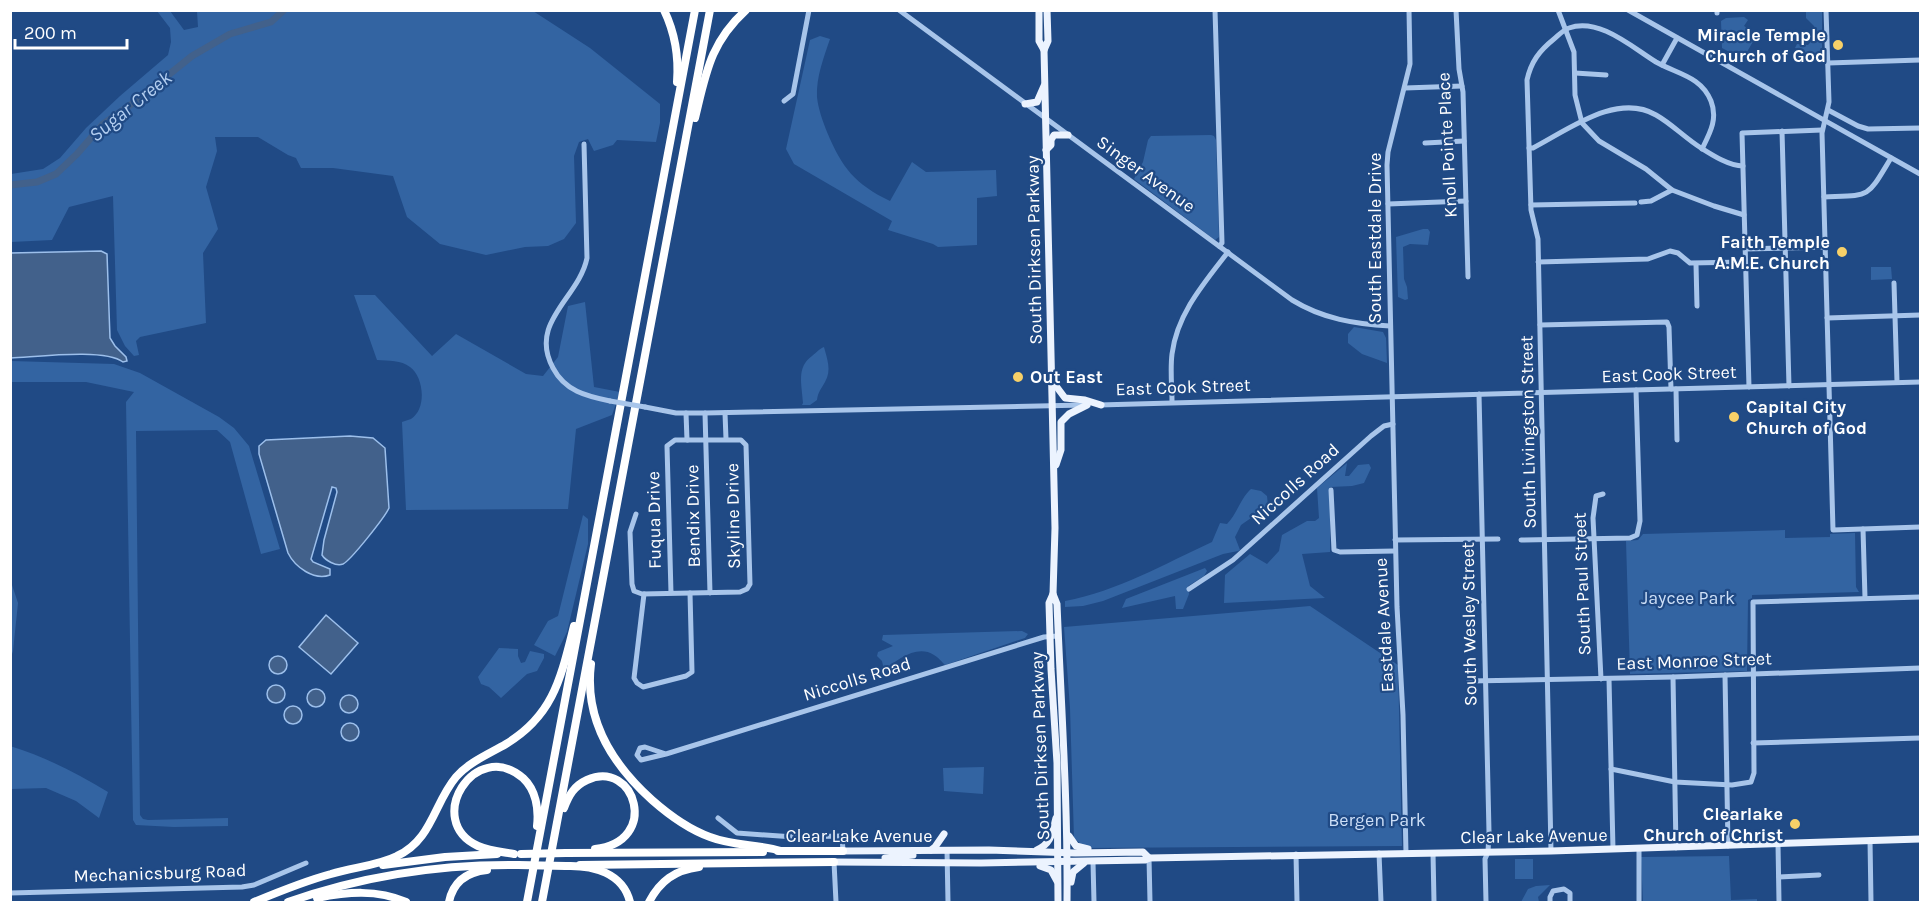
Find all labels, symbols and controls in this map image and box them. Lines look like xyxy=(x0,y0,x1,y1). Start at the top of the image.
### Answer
scale bar xyxy=(15,12,128,50)
text: 200 m xyxy=(24,22,77,44)
place label: Miracle Temple Church of God xyxy=(1697,24,1826,67)
marker: Miracle Temple Church of God xyxy=(1831,38,1845,52)
water label: Sugar Creek xyxy=(84,66,177,147)
street label: Knoll Pointe Place xyxy=(1432,72,1462,218)
street label: Singer Avenue xyxy=(1092,131,1200,217)
street label: South Eastdale Drive xyxy=(1364,153,1386,323)
street label: South Dirksen Parkway xyxy=(1021,155,1047,345)
place label: Faith Temple A.M.E. Church xyxy=(1715,231,1830,274)
marker: Faith Temple A.M.E. Church xyxy=(1835,245,1849,259)
street label: South Livingston Street xyxy=(1515,335,1541,529)
street label: East Cook Street xyxy=(1601,361,1737,387)
place label: Out East xyxy=(1030,366,1103,388)
marker: Out East xyxy=(1011,370,1025,384)
street label: East Cook Street xyxy=(1115,374,1251,400)
place label: Capital City Church of God xyxy=(1746,396,1867,439)
marker: Capital City Church of God xyxy=(1727,410,1741,424)
street label: Niccolls Road xyxy=(1246,439,1344,529)
street label: Skyline Drive xyxy=(721,463,745,569)
street label: Bendix Drive xyxy=(681,464,705,568)
street label: Fuqua Drive xyxy=(642,471,666,569)
street label: South Paul Street xyxy=(1569,512,1595,656)
street label: South Wesley Street xyxy=(1457,542,1481,706)
street label: Eastdale Avenue xyxy=(1369,557,1399,693)
park label: Jaycee Park xyxy=(1641,587,1735,609)
street label: East Monroe Street xyxy=(1616,647,1772,675)
street label: South Dirksen Parkway xyxy=(1026,650,1054,841)
street label: Niccolls Road xyxy=(801,652,913,706)
place label: Clearlake Church of Christ xyxy=(1643,803,1783,846)
park label: Bergen Park xyxy=(1328,809,1426,831)
marker: Clearlake Church of Christ xyxy=(1788,817,1802,831)
street label: Clear Lake Avenue xyxy=(1460,824,1608,848)
street label: Clear Lake Avenue xyxy=(785,825,933,847)
street label: Mechanicsburg Road xyxy=(73,859,247,887)

